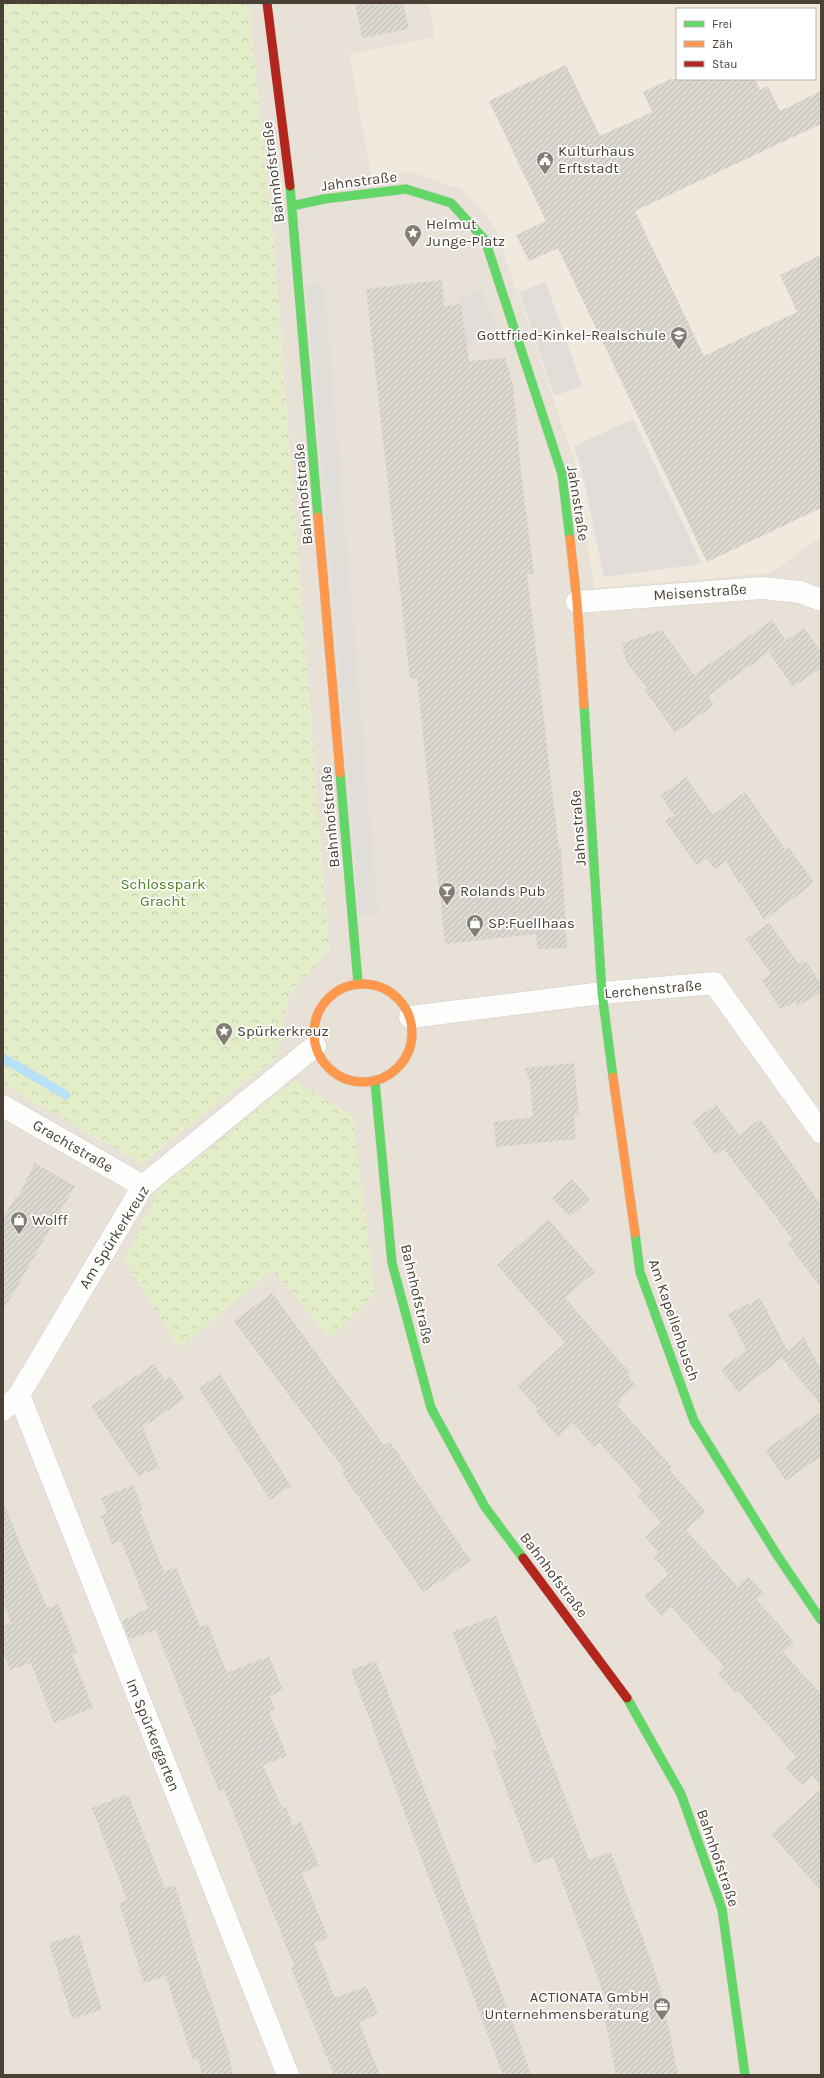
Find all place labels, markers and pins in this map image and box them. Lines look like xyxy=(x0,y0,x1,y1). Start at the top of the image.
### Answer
place label: Kulturhaus Erftstadt xyxy=(558,142,635,177)
public building icon: Kulturhaus Erftstadt xyxy=(535,150,555,175)
place label: Helmut Junge-Platz xyxy=(426,215,505,250)
place icon: Helmut Junge-Platz xyxy=(403,223,423,248)
school or university icon: Gottfried-Kinkel-Realschule xyxy=(669,325,689,350)
place label: Gottfried-Kinkel-Realschule xyxy=(477,326,666,344)
bar icon: Rolands Pub xyxy=(437,881,457,906)
place label: Rolands Pub xyxy=(460,882,546,900)
shop icon: SP:Fuellhaas xyxy=(465,913,485,938)
place label: SP:Fuellhaas xyxy=(488,914,575,932)
place icon: Spürkerkreuz xyxy=(214,1021,234,1046)
place label: Spürkerkreuz xyxy=(237,1022,329,1040)
shop icon: Wolff xyxy=(9,1210,29,1235)
place label: Wolff xyxy=(32,1211,68,1229)
place label: ACTIONATA GmbH Unternehmensberatung xyxy=(484,1988,650,2023)
office icon: ACTIONATA GmbH Unternehmensberatung xyxy=(652,1996,672,2021)

